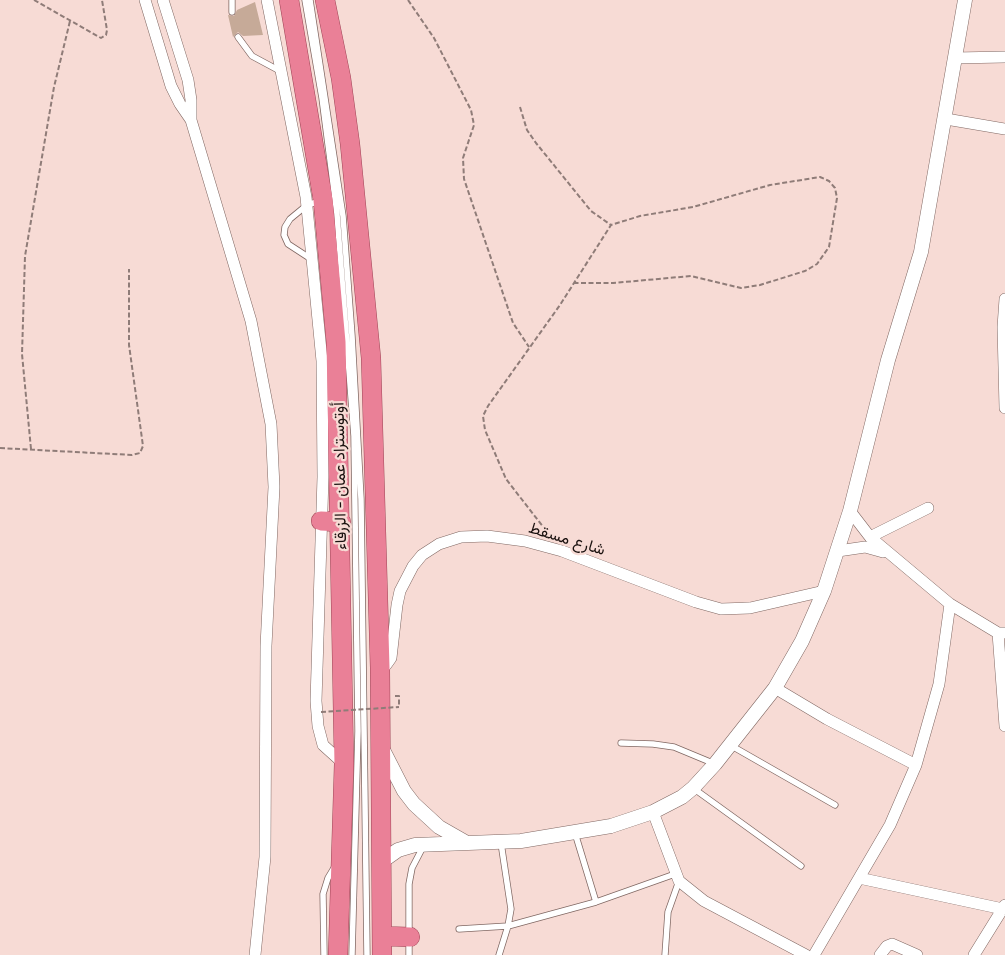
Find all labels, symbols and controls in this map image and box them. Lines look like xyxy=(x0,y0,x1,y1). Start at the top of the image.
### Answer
street label: أوتوستراد عمان - الزرقاء xyxy=(329,402,351,550)
street label: شارع مسقط xyxy=(526,518,608,560)

